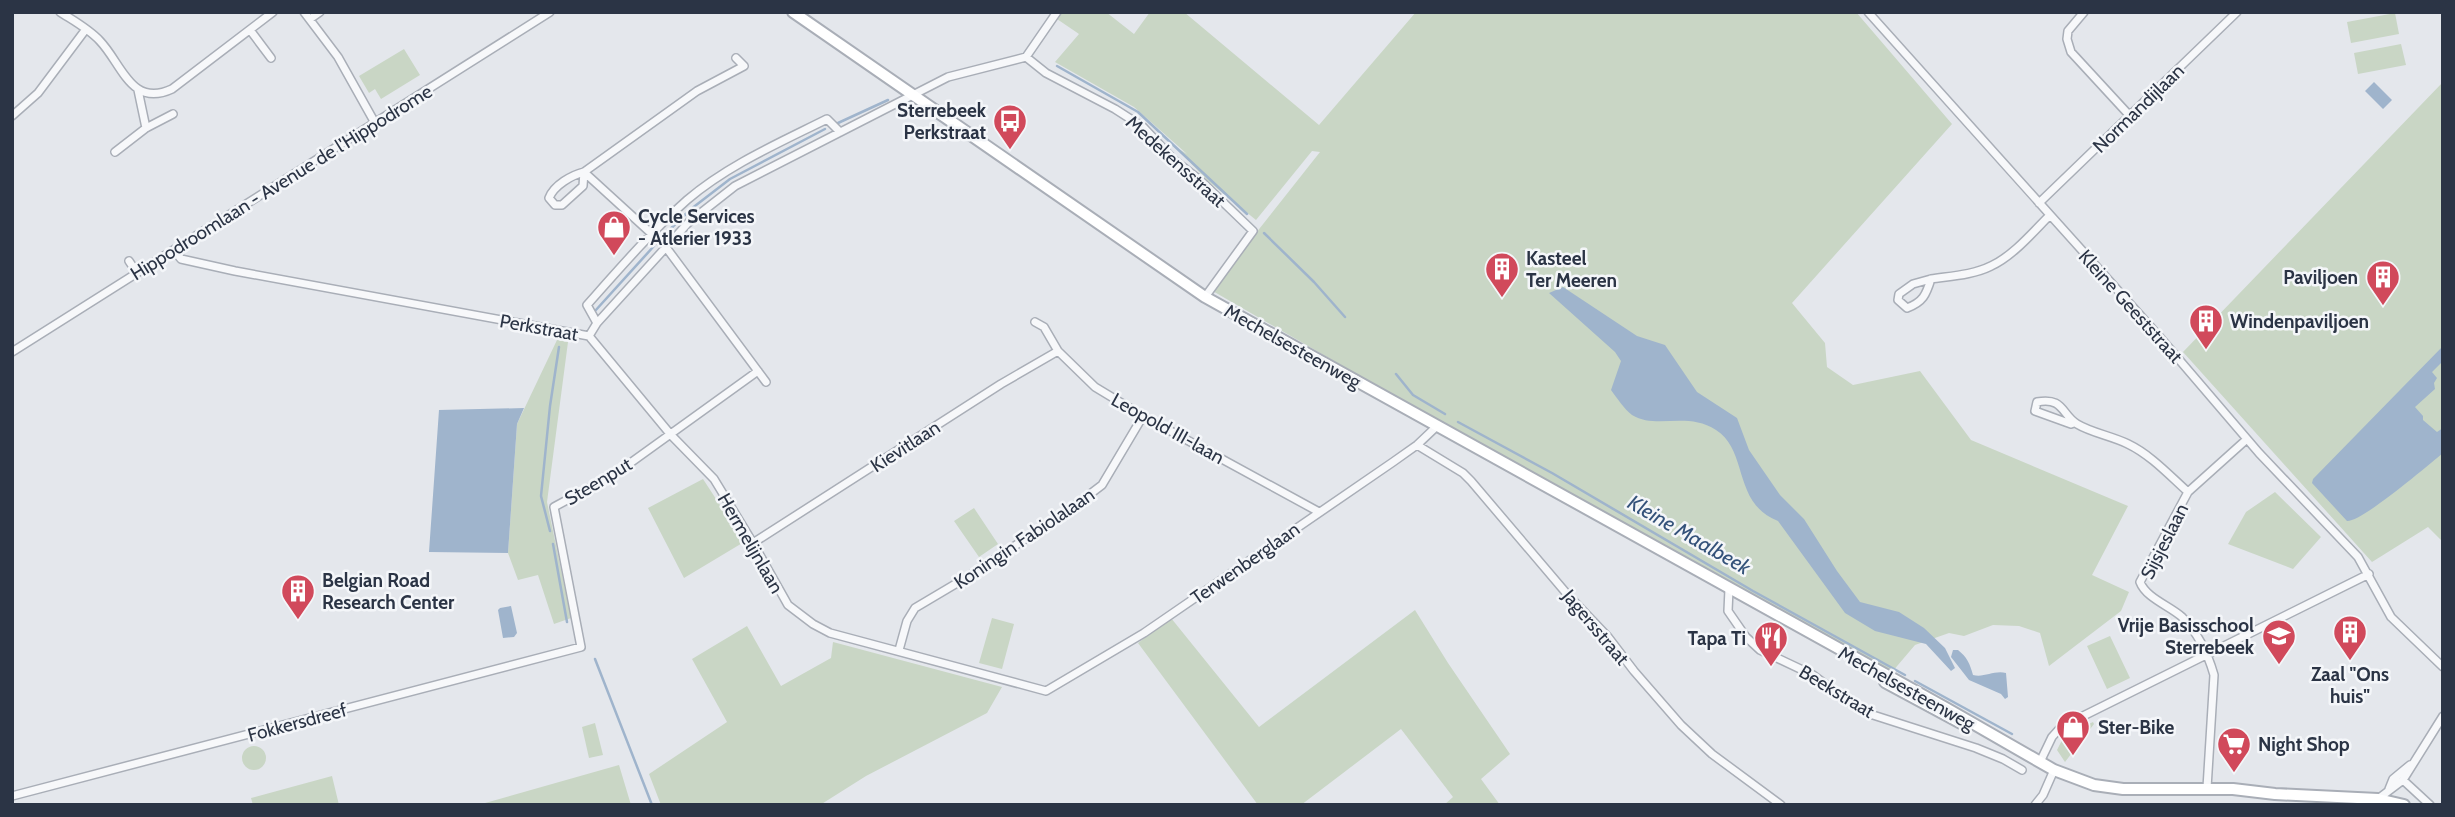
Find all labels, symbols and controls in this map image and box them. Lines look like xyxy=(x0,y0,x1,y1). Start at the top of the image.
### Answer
street label: Normandijlaan xyxy=(2088,59,2189,158)
street label: Hippodroomlaan - Avenue de l'Hippodrome xyxy=(126,79,437,285)
place label: Sterrebeek Perkstraat xyxy=(897,99,987,144)
bus stop icon: Sterrebeek Perkstraat xyxy=(991,102,1029,151)
street label: Medekensstraat xyxy=(1121,111,1231,213)
place label: Cycle Services - Atlerier 1933 xyxy=(638,205,755,250)
shop icon: Cycle Services - Atlerier 1933 xyxy=(595,208,633,257)
street label: Kleine Geeststraat xyxy=(2074,245,2188,368)
place label: Kasteel Ter Meeren xyxy=(1526,247,1617,292)
building icon: Kasteel Ter Meeren xyxy=(1483,250,1521,299)
building icon: Paviljoen xyxy=(2364,258,2402,307)
place label: Paviljoen xyxy=(2283,266,2358,289)
street label: Mechelsesteenweg xyxy=(1220,299,1366,394)
building icon: Windenpaviljoen xyxy=(2187,302,2225,351)
street label: Perkstraat xyxy=(498,309,581,346)
place label: Windenpaviljoen xyxy=(2230,310,2369,333)
street label: Leopold III-laan xyxy=(1107,388,1228,469)
street label: Kievitlaan xyxy=(866,416,944,477)
street label: Steenput xyxy=(561,452,636,510)
street label: Koningin Fabiolalaan xyxy=(950,483,1099,594)
street label: Hermelijnlaan xyxy=(713,489,788,597)
water label: Kleine Maalbeek xyxy=(1624,489,1756,580)
street label: Sijsjeslaan xyxy=(2136,500,2193,583)
street label: Terwenberglaan xyxy=(1187,517,1304,609)
place label: Belgian Road Research Center xyxy=(322,569,455,614)
building icon: Belgian Road Research Center xyxy=(279,572,317,621)
street label: Jagersstraat xyxy=(1557,584,1634,670)
building icon: Zaal "Ons huis" xyxy=(2331,613,2369,662)
place label: Vrije Basisschool Sterrebeek xyxy=(2118,614,2255,659)
school or university icon: Vrije Basisschool Sterrebeek xyxy=(2260,617,2298,666)
restaurant icon: Tapa Ti xyxy=(1752,619,1790,668)
place label: Tapa Ti xyxy=(1687,627,1746,650)
street label: Mechelsesteenweg xyxy=(1834,641,1980,736)
street label: Beekstraat xyxy=(1795,660,1879,723)
place label: Zaal "Ons huis" xyxy=(2311,663,2389,708)
street label: Fokkersdreef xyxy=(245,698,350,747)
shop icon: Ster-Bike xyxy=(2054,708,2092,757)
place label: Ster-Bike xyxy=(2098,716,2174,739)
supermarket icon: Night Shop xyxy=(2215,725,2253,774)
place label: Night Shop xyxy=(2258,733,2350,756)

